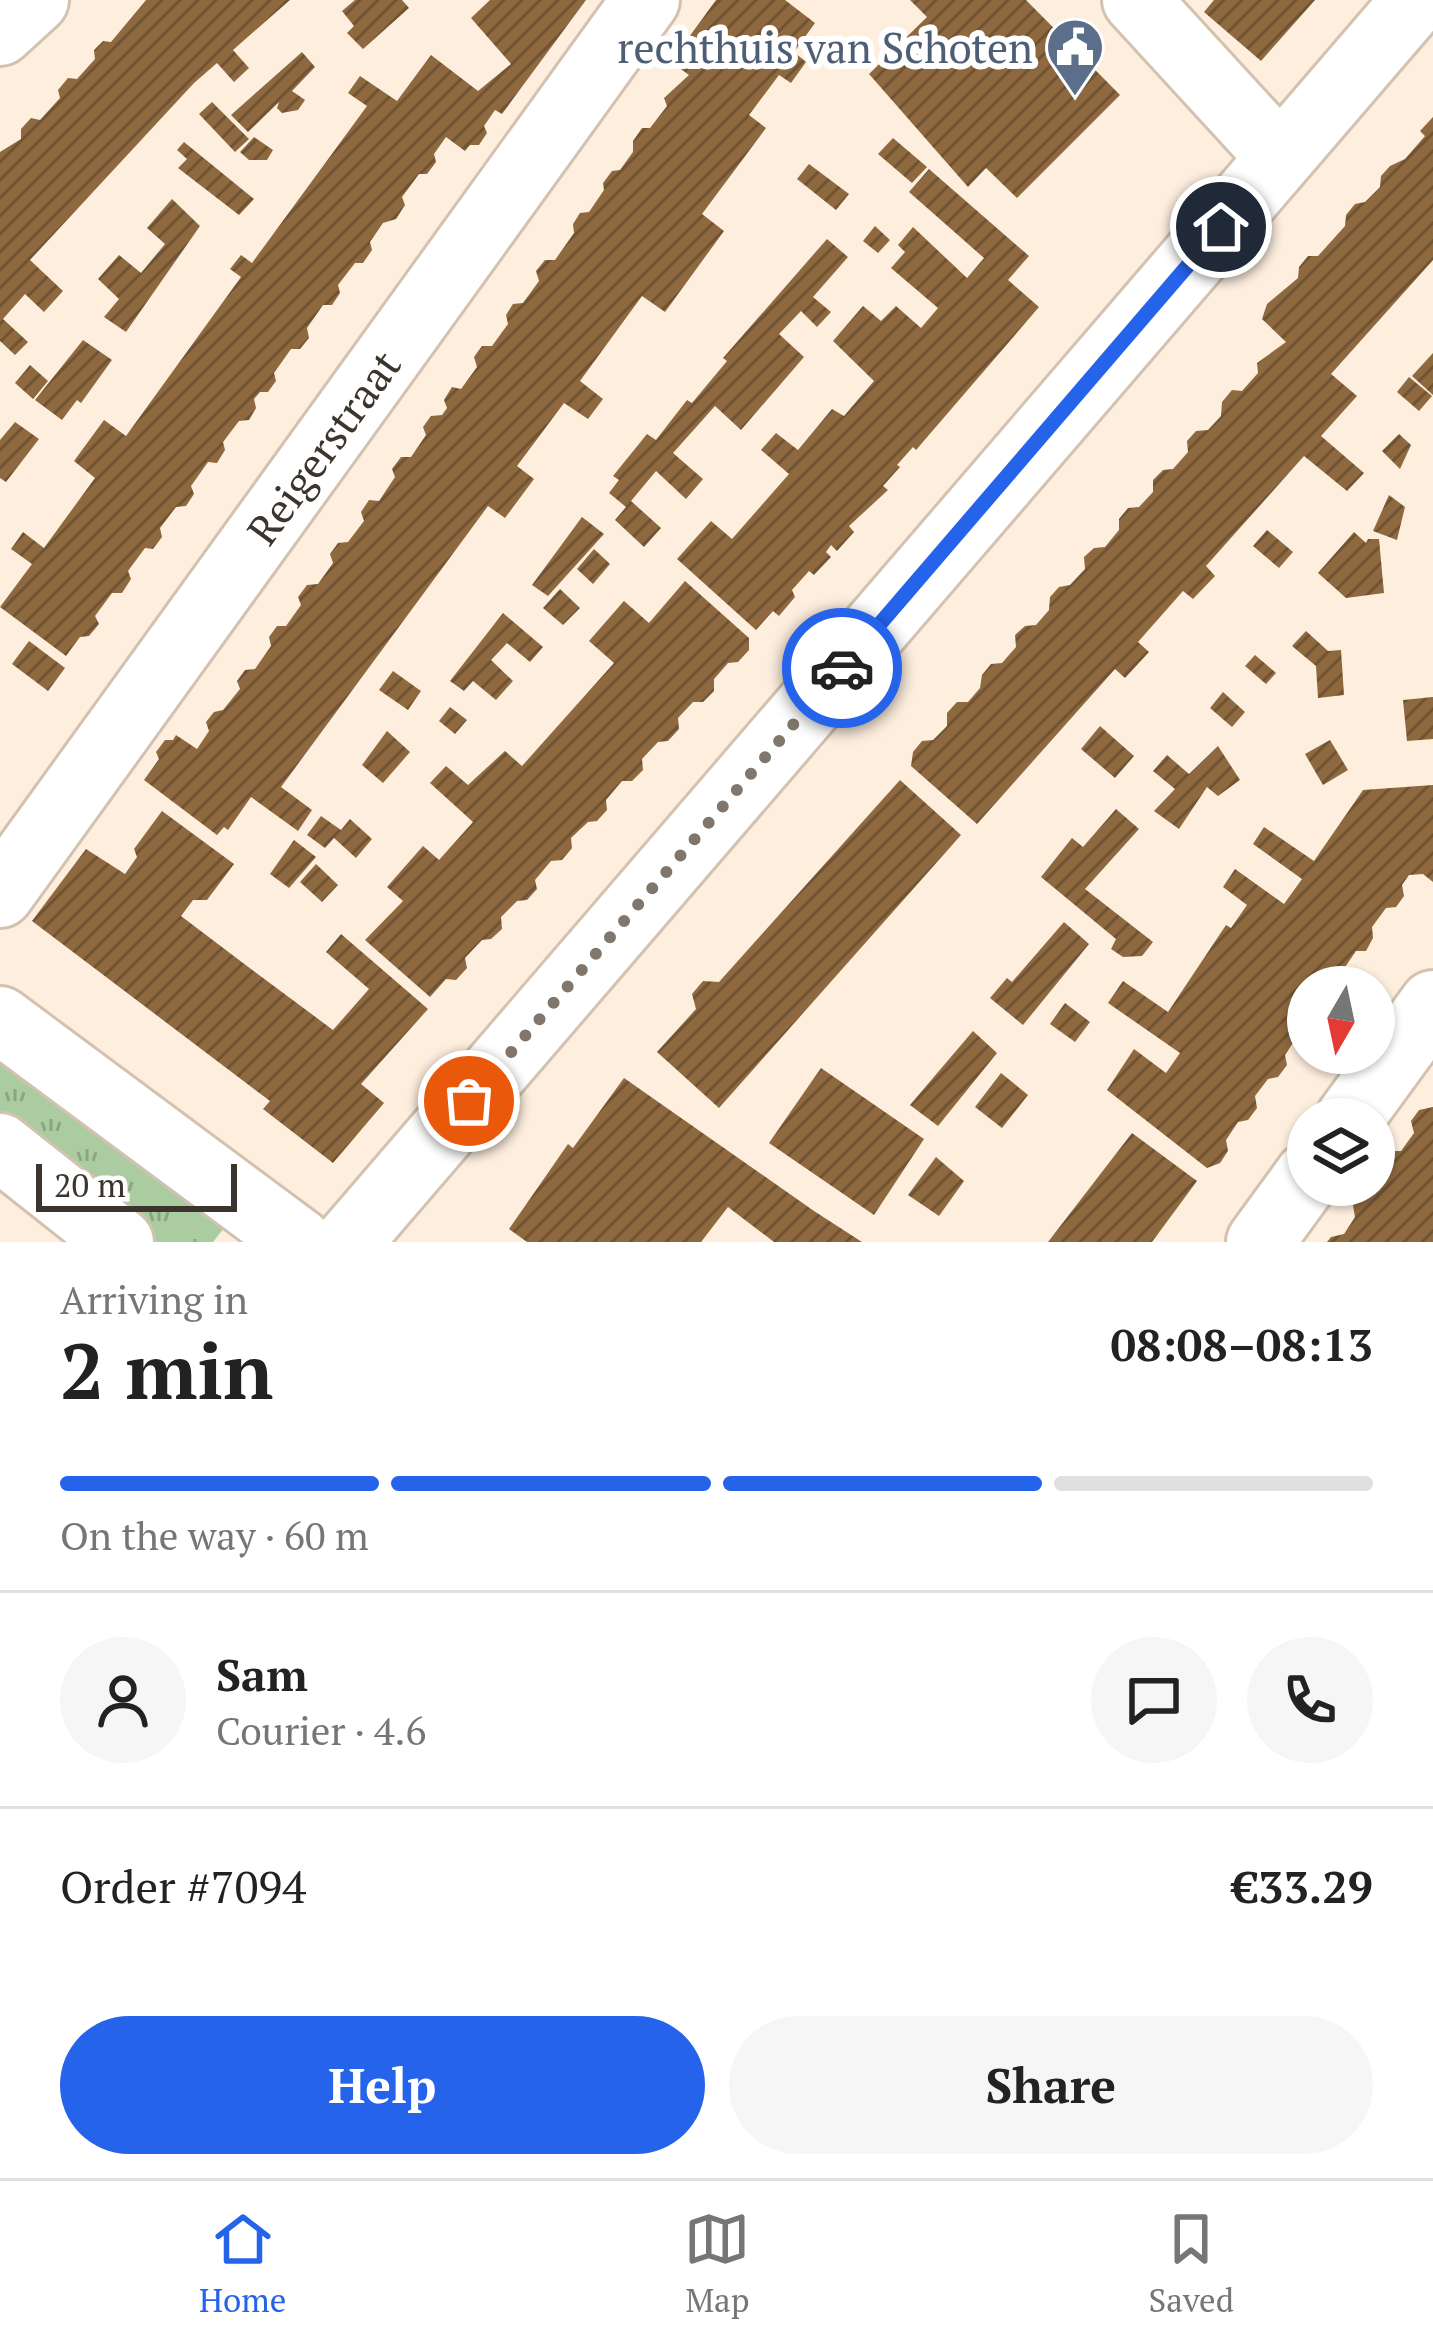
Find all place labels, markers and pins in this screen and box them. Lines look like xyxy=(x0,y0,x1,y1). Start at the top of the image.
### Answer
public building icon: rechthuis van Schoten xyxy=(1044,16,1106,98)
place label: rechthuis van Schoten xyxy=(617,19,1033,75)
pin xyxy=(1170,176,1272,278)
pin xyxy=(418,1050,520,1152)

